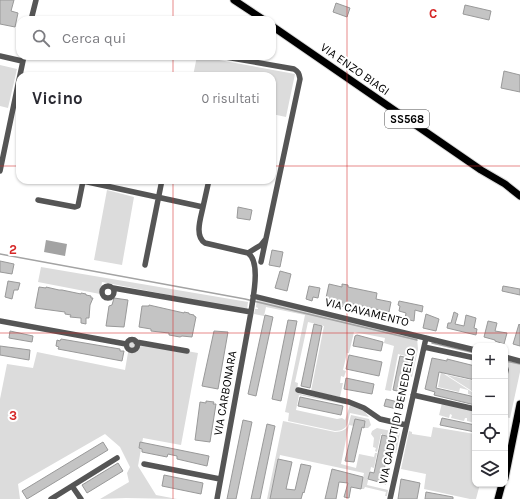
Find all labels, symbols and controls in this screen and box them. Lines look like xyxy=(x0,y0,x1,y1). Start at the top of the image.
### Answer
text: C xyxy=(429,6,437,21)
search box xyxy=(16,16,276,60)
icon: search xyxy=(30,27,52,49)
text: Cerca qui xyxy=(62,29,126,47)
street label: VIA ENZO BIAGI xyxy=(318,40,392,98)
text: Vicino xyxy=(32,88,83,108)
text: 0 risultati xyxy=(201,91,260,106)
road number: SS568 xyxy=(385,110,429,128)
text: 2 xyxy=(9,242,17,257)
street label: VIA CAVAMENTO xyxy=(324,295,411,329)
map controls xyxy=(472,343,508,487)
button: + xyxy=(472,343,508,379)
street label: VIA CADUTI DI BENEDELLO xyxy=(376,346,418,485)
street label: VIA CARBONARA xyxy=(211,349,239,437)
button: − xyxy=(472,379,508,415)
text: 3 xyxy=(9,408,17,423)
button: locate xyxy=(472,415,508,451)
button: layers xyxy=(472,451,508,487)

